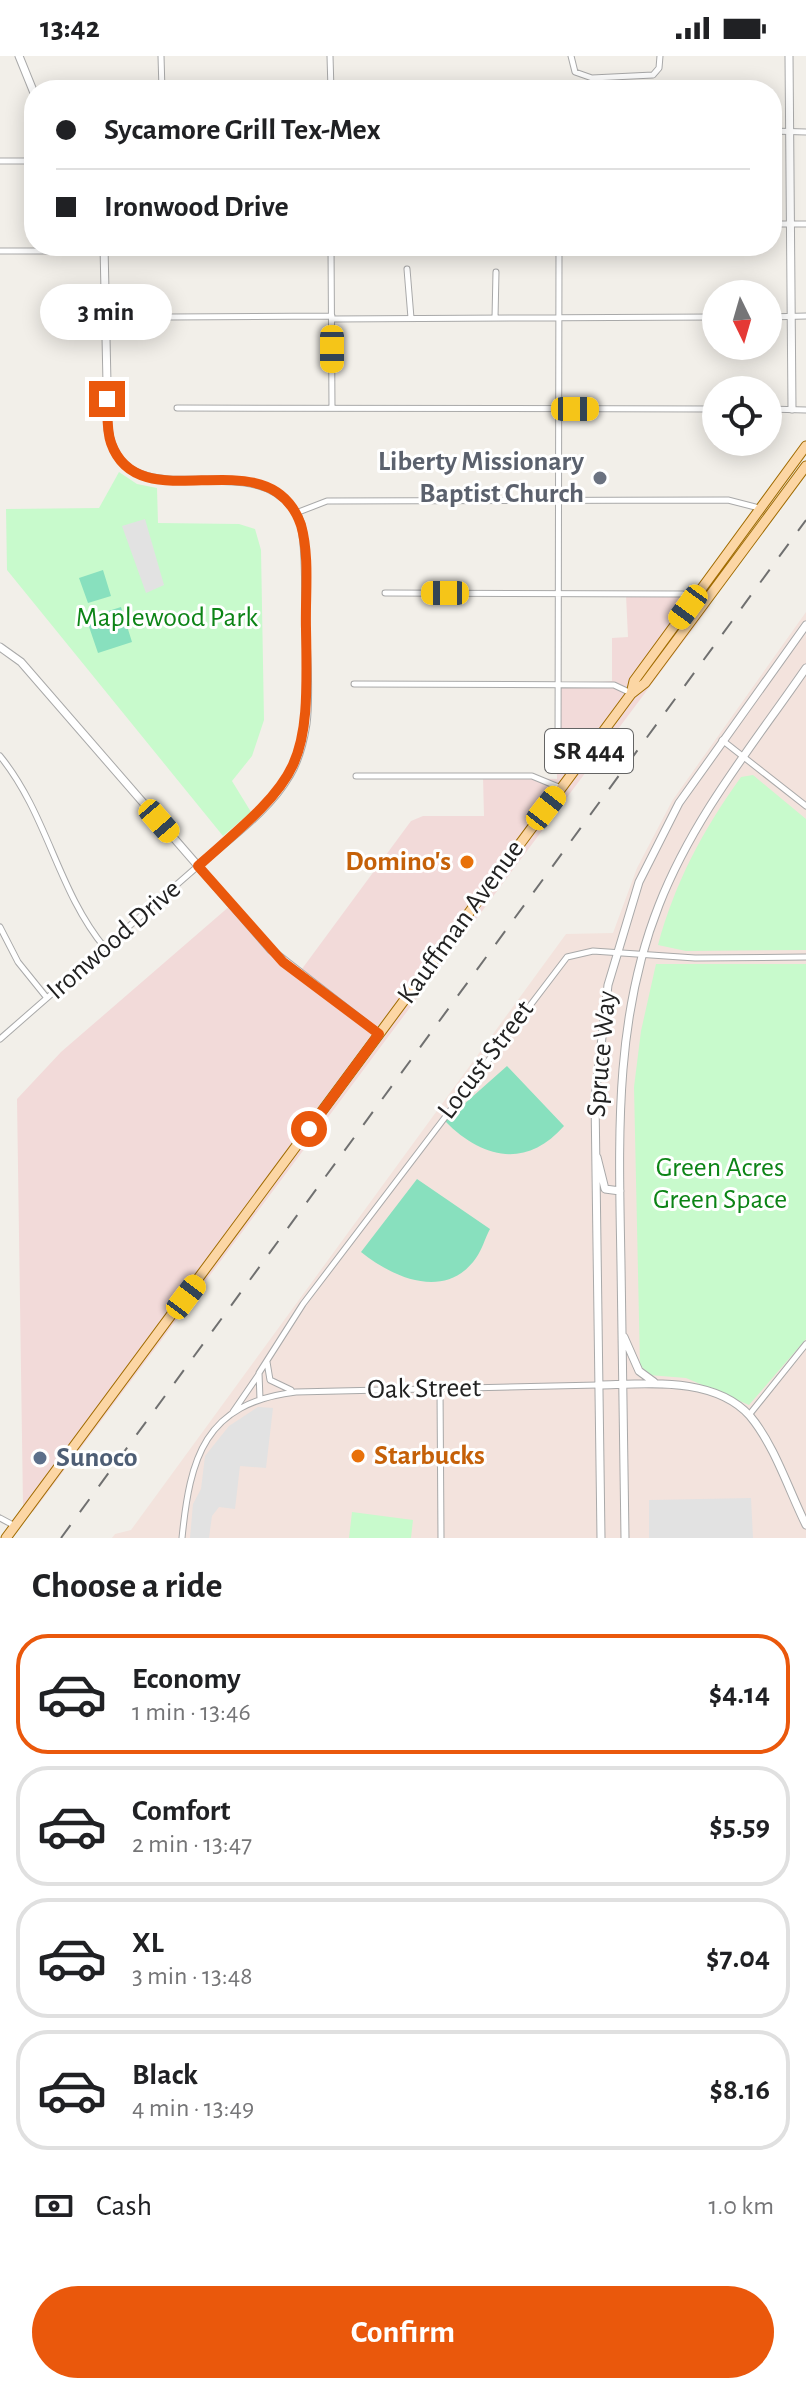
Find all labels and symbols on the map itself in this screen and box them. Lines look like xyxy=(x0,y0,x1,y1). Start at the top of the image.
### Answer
north arrow xyxy=(702,280,782,360)
callout: 3 min xyxy=(41,283,173,339)
car xyxy=(320,325,344,373)
route end xyxy=(89,381,125,417)
car xyxy=(551,397,599,421)
place label: Liberty Missionary Baptist Church xyxy=(378,448,584,508)
marker: Liberty Missionary Baptist Church xyxy=(591,469,609,487)
car xyxy=(421,581,469,605)
car xyxy=(664,581,712,633)
park label: Maplewood Park xyxy=(76,604,258,632)
road number: SR 444 xyxy=(545,729,633,773)
car xyxy=(522,782,570,834)
car xyxy=(134,795,184,847)
street label: Kauffman Avenue xyxy=(392,835,530,1009)
place label: Domino's xyxy=(345,848,451,876)
marker: Domino's xyxy=(458,853,476,871)
street label: Ironwood Drive xyxy=(42,875,186,1005)
street label: Spruce Way xyxy=(583,990,621,1118)
street label: Locust Street xyxy=(433,996,539,1124)
route start xyxy=(291,1111,327,1147)
park label: Green Acres Green Space xyxy=(653,1154,787,1214)
car xyxy=(162,1271,210,1323)
street label: Oak Street xyxy=(367,1374,481,1404)
place label: Starbucks xyxy=(374,1442,485,1470)
place label: Sunoco xyxy=(56,1444,138,1472)
marker: Starbucks xyxy=(349,1447,367,1465)
marker: Sunoco xyxy=(31,1449,49,1467)

